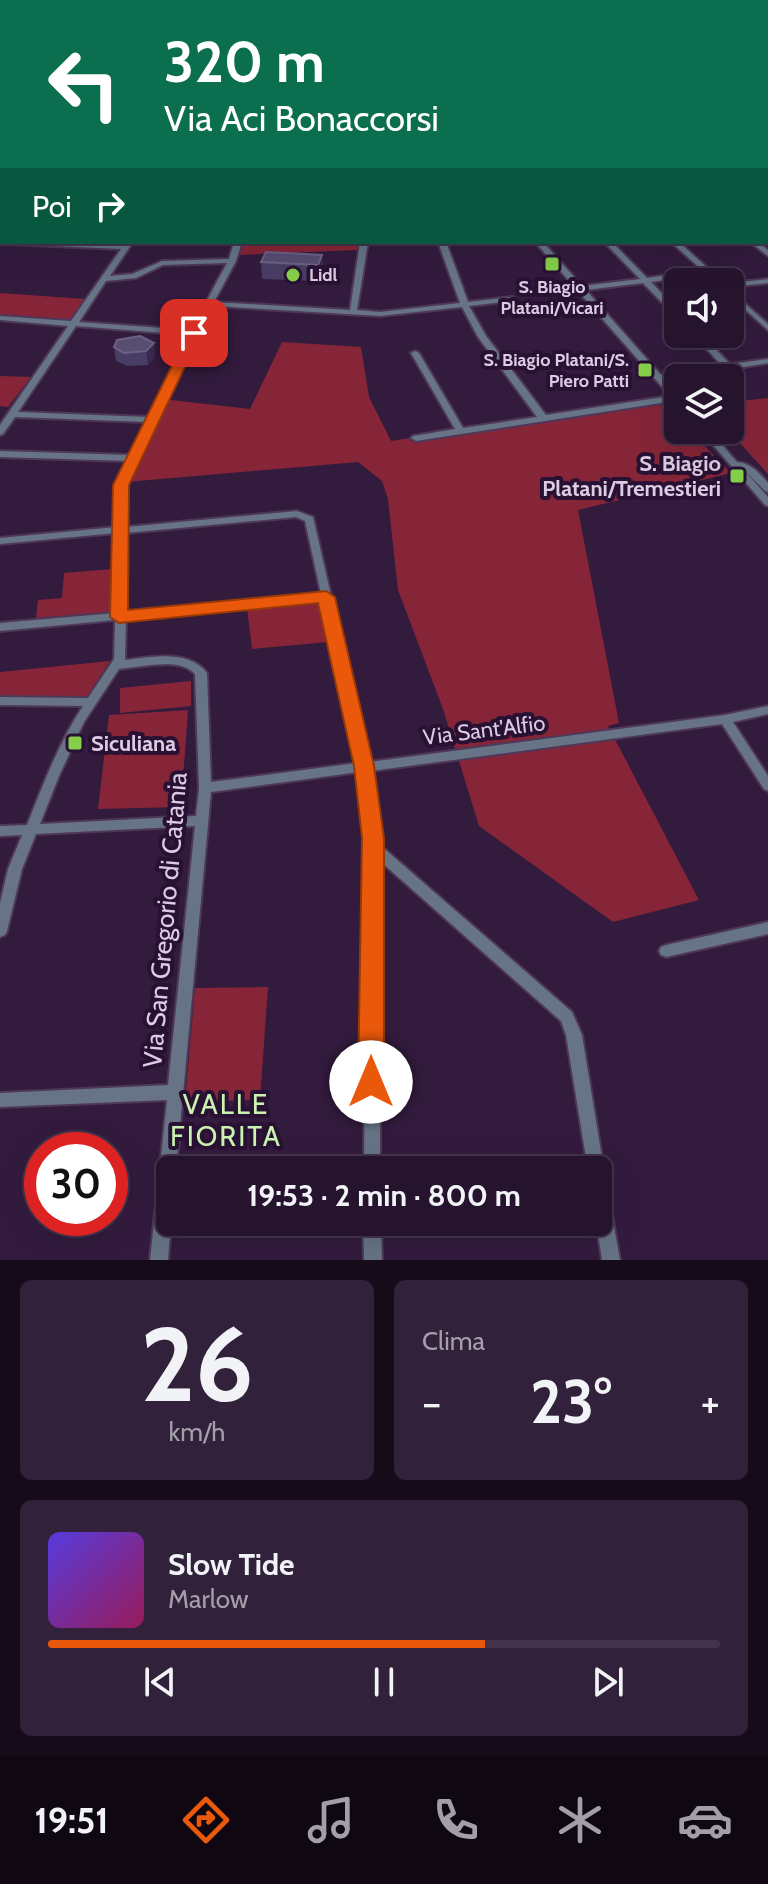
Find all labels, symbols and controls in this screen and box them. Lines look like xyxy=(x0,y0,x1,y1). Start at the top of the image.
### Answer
text: 320 m xyxy=(164,28,325,96)
icon: left xyxy=(32,32,136,136)
text: Via Aci Bonaccorsi xyxy=(164,96,439,140)
icon: right xyxy=(88,184,132,228)
text: Poi xyxy=(32,188,72,225)
marker: S. Biagio Platani/Vicari xyxy=(543,255,561,273)
place label: Lidl xyxy=(309,264,338,286)
marker: Lidl xyxy=(284,266,302,284)
map controls xyxy=(664,268,744,444)
button: sound xyxy=(664,268,744,348)
place label: S. Biagio Platani/Vicari xyxy=(501,276,603,319)
pin xyxy=(160,299,228,367)
icon: arrive xyxy=(172,311,216,355)
place label: S. Biagio Platani/S. Piero Patti xyxy=(484,349,629,392)
marker: S. Biagio Platani/S. Piero Patti xyxy=(636,361,654,379)
button: layers xyxy=(664,364,744,444)
place label: S. Biagio Platani/Tremestieri xyxy=(542,450,721,502)
marker: S. Biagio Platani/Tremestieri xyxy=(728,467,746,485)
street label: Via Sant'Alfio xyxy=(421,709,547,751)
place label: Siculiana xyxy=(91,730,176,757)
marker: Siculiana xyxy=(66,734,84,752)
street label: Via San Gregorio di Catania xyxy=(136,770,194,1069)
position arrow xyxy=(329,1040,413,1124)
district label: VALLE FIORITA xyxy=(170,1087,282,1153)
speed limit sign: 30 xyxy=(24,1132,128,1236)
text: 19:53 · 2 min · 800 m xyxy=(247,1177,521,1214)
text: 26 xyxy=(140,1301,254,1427)
text: Clima xyxy=(422,1325,485,1357)
text: 23° xyxy=(530,1365,612,1438)
text: − xyxy=(422,1376,441,1429)
text: + xyxy=(701,1376,720,1429)
text: km/h xyxy=(169,1416,225,1448)
text: Slow Tide xyxy=(168,1546,295,1583)
text: Marlow xyxy=(168,1583,249,1615)
icon: previous xyxy=(138,1660,182,1704)
icon: pause xyxy=(362,1660,406,1704)
icon: next xyxy=(586,1660,630,1704)
icon: directions xyxy=(178,1792,234,1848)
icon: music xyxy=(303,1792,359,1848)
icon: phone xyxy=(428,1792,484,1848)
icon: climate xyxy=(552,1792,608,1848)
icon: car xyxy=(677,1792,733,1848)
text: 19:51 xyxy=(34,1798,109,1842)

